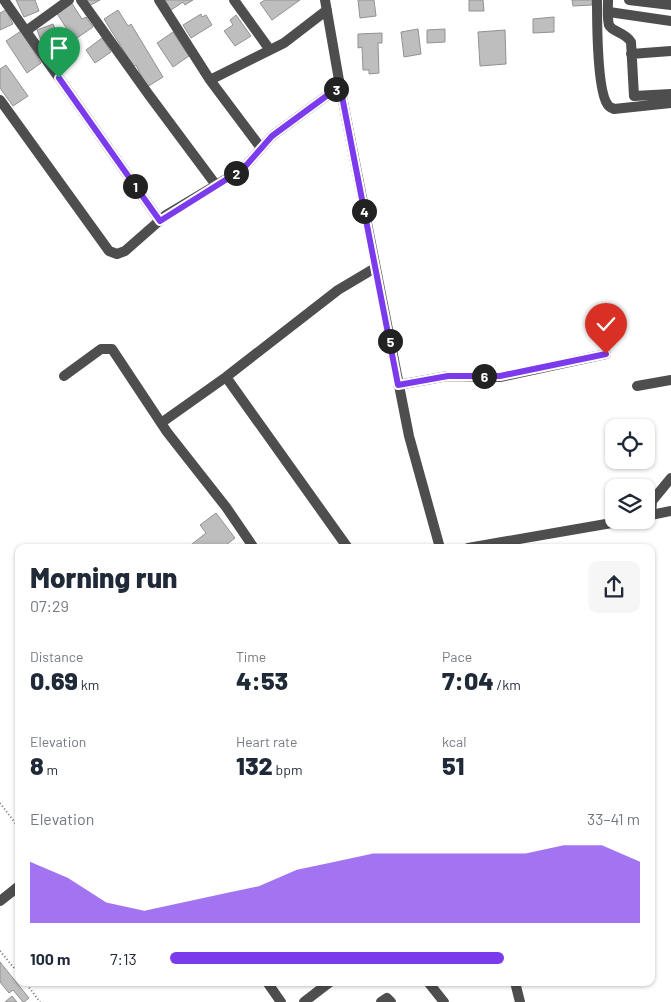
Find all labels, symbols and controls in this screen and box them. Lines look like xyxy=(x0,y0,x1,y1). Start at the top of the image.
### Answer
pin xyxy=(38,27,80,78)
icon: arrive xyxy=(45,34,73,62)
pin: 3 xyxy=(324,76,348,102)
text: 3 xyxy=(333,81,340,98)
pin: 2 xyxy=(224,160,248,186)
text: 2 xyxy=(233,165,240,182)
pin: 1 xyxy=(122,174,148,198)
text: 1 xyxy=(133,178,138,195)
pin: 4 xyxy=(352,198,376,224)
text: 4 xyxy=(360,203,369,220)
pin xyxy=(585,303,627,354)
icon: check xyxy=(592,310,620,338)
pin: 5 xyxy=(378,328,402,354)
text: 5 xyxy=(387,333,394,350)
pin: 6 xyxy=(472,364,496,388)
text: 6 xyxy=(481,368,488,385)
map controls xyxy=(605,419,655,529)
button: locate xyxy=(605,419,655,469)
button: layers xyxy=(605,479,655,529)
text: Morning run xyxy=(30,560,178,594)
button: share xyxy=(588,561,640,613)
text: 07:29 xyxy=(30,596,69,615)
text: Distance xyxy=(30,648,83,665)
text: Time xyxy=(236,648,266,665)
text: Pace xyxy=(442,648,472,665)
text: 0.69 xyxy=(30,665,78,695)
text: 4:53 xyxy=(236,665,288,695)
text: 7:04 xyxy=(442,665,494,695)
text: km xyxy=(78,676,99,693)
text: /km xyxy=(494,676,521,693)
text: Elevation xyxy=(30,733,86,750)
text: Heart rate xyxy=(236,733,297,750)
text: kcal xyxy=(442,733,466,750)
text: 8 xyxy=(30,750,44,780)
text: 132 xyxy=(236,750,273,780)
text: 51 xyxy=(442,750,464,780)
text: m xyxy=(44,761,58,778)
text: bpm xyxy=(273,761,303,778)
text: Elevation xyxy=(30,809,94,828)
text: 33–41 m xyxy=(587,809,640,828)
text: 100 m xyxy=(30,949,70,968)
text: 7:13 xyxy=(110,949,137,968)

